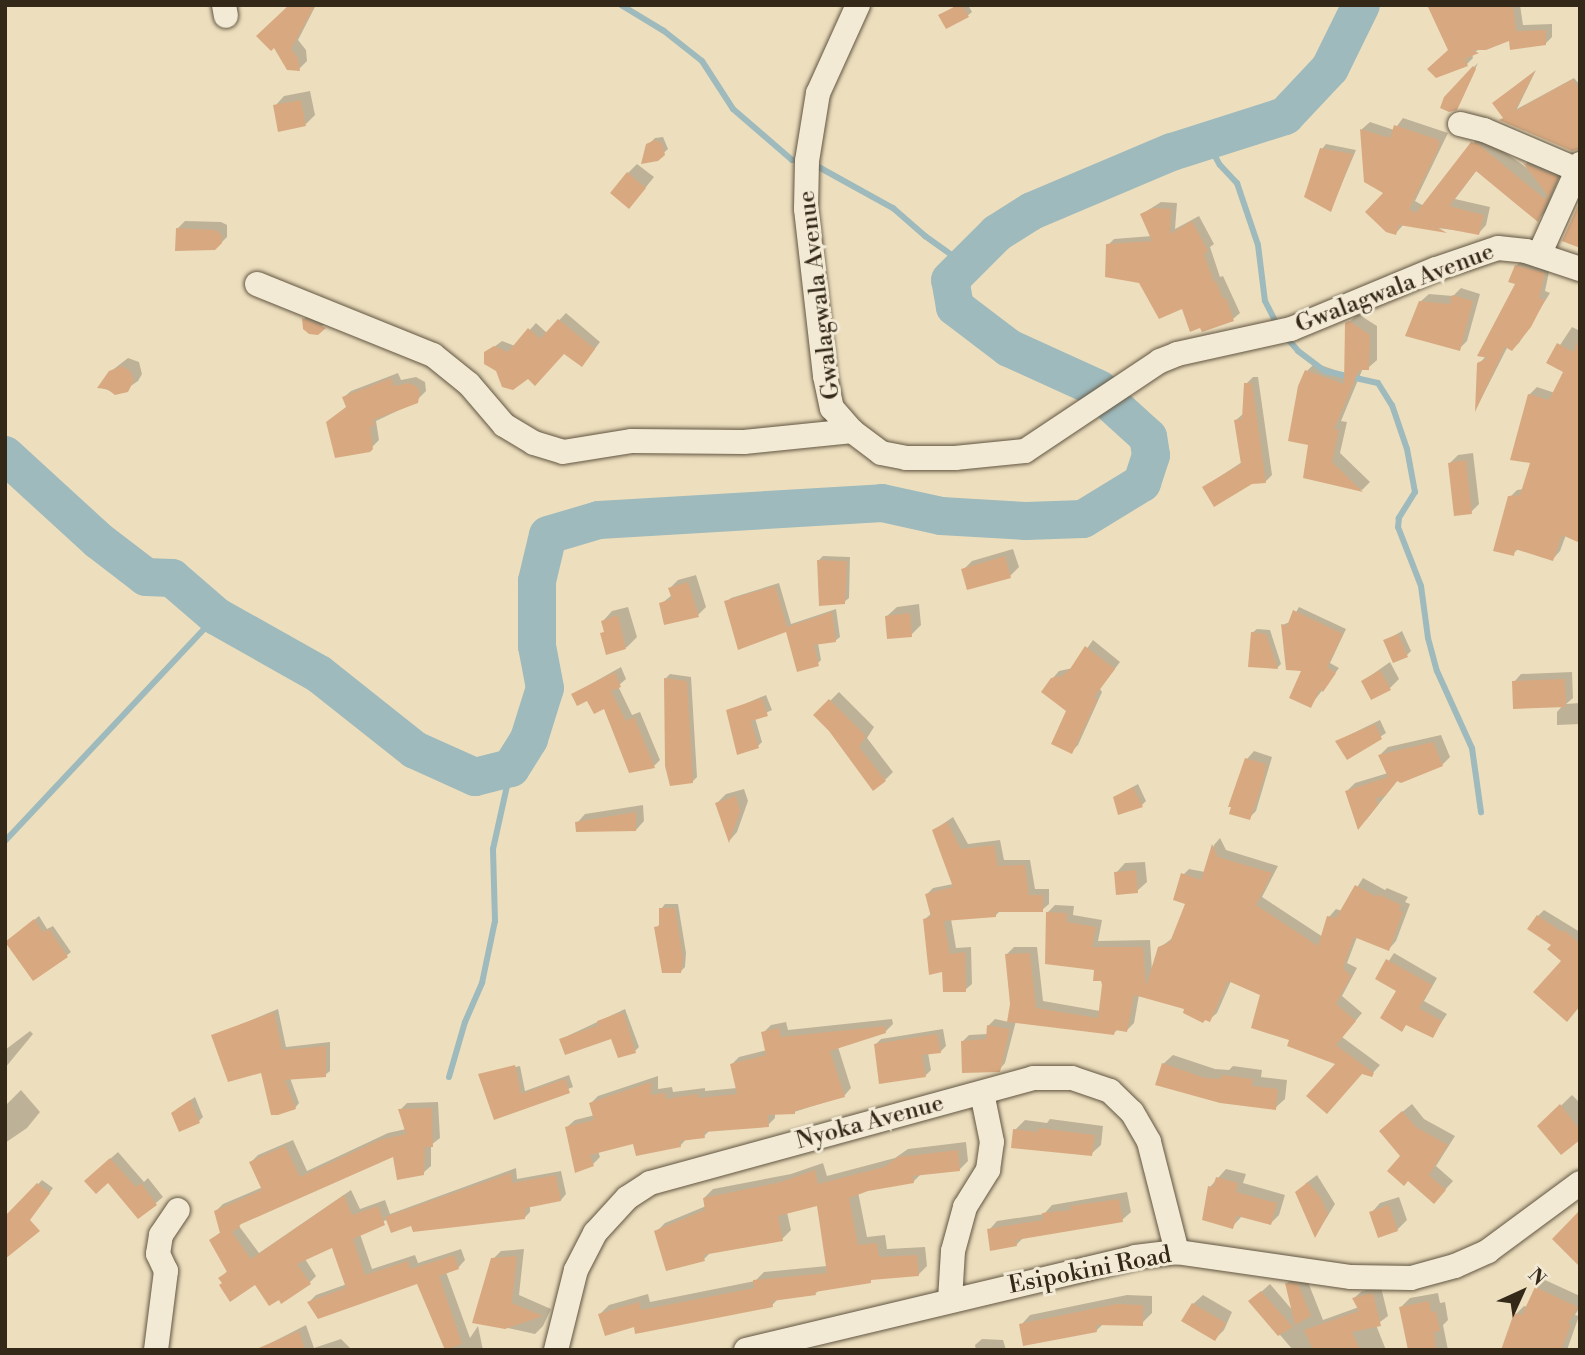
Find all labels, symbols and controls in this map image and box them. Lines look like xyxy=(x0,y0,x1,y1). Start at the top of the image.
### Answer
street label: Gwalagwala Avenue xyxy=(793,189,847,401)
street label: Gwalagwala Avenue xyxy=(1292,238,1498,340)
street label: Nyoka Avenue xyxy=(793,1089,947,1157)
street label: Esipokini Road xyxy=(1006,1241,1174,1301)
north arrow xyxy=(1487,1257,1557,1327)
text: N xyxy=(1523,1263,1551,1291)

